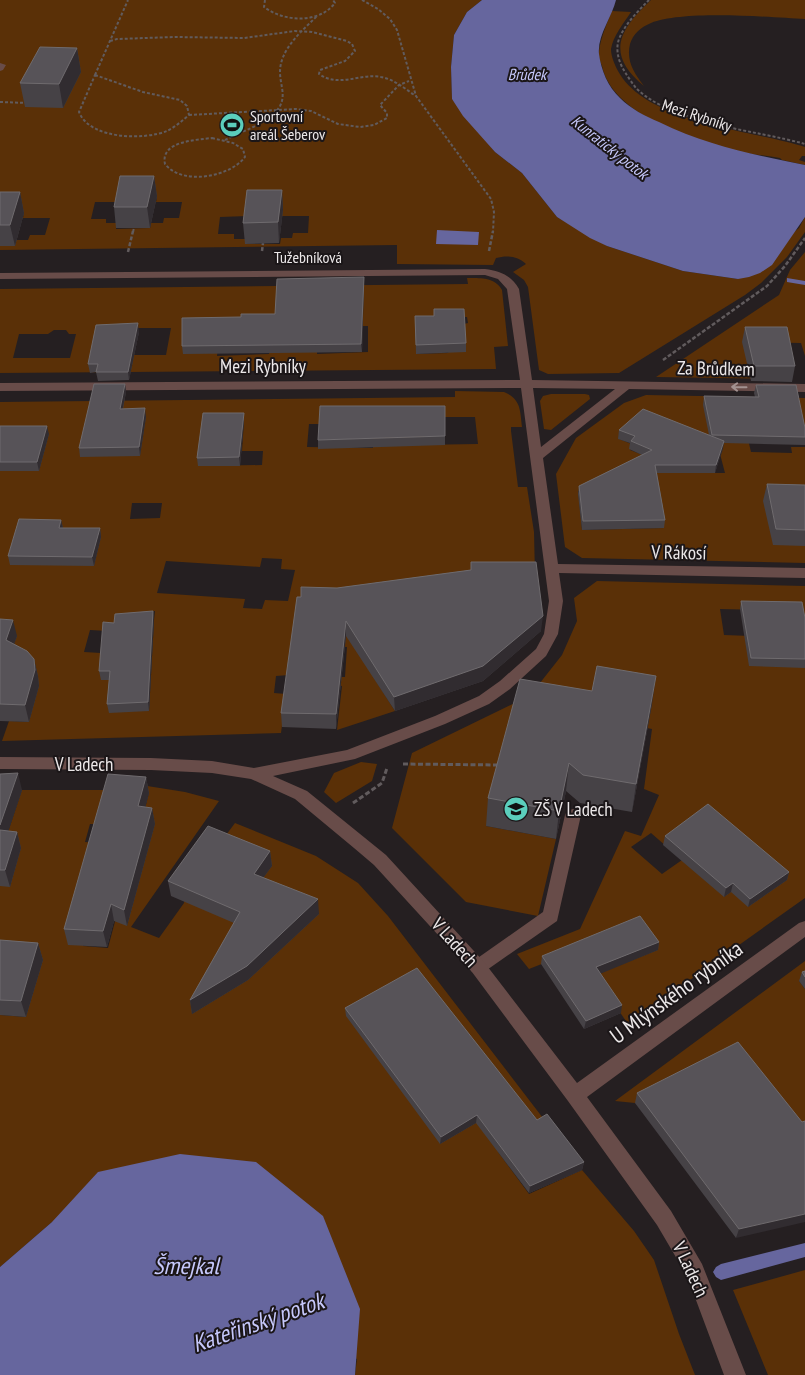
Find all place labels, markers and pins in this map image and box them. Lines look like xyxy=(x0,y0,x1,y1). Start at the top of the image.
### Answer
place label: Sportovní areál Šeberov xyxy=(250,106,326,144)
sports icon: Sportovní areál Šeberov xyxy=(219,112,245,138)
school or university icon: ZŠ V Ladech xyxy=(503,796,529,822)
place label: ZŠ V Ladech xyxy=(534,797,613,821)

